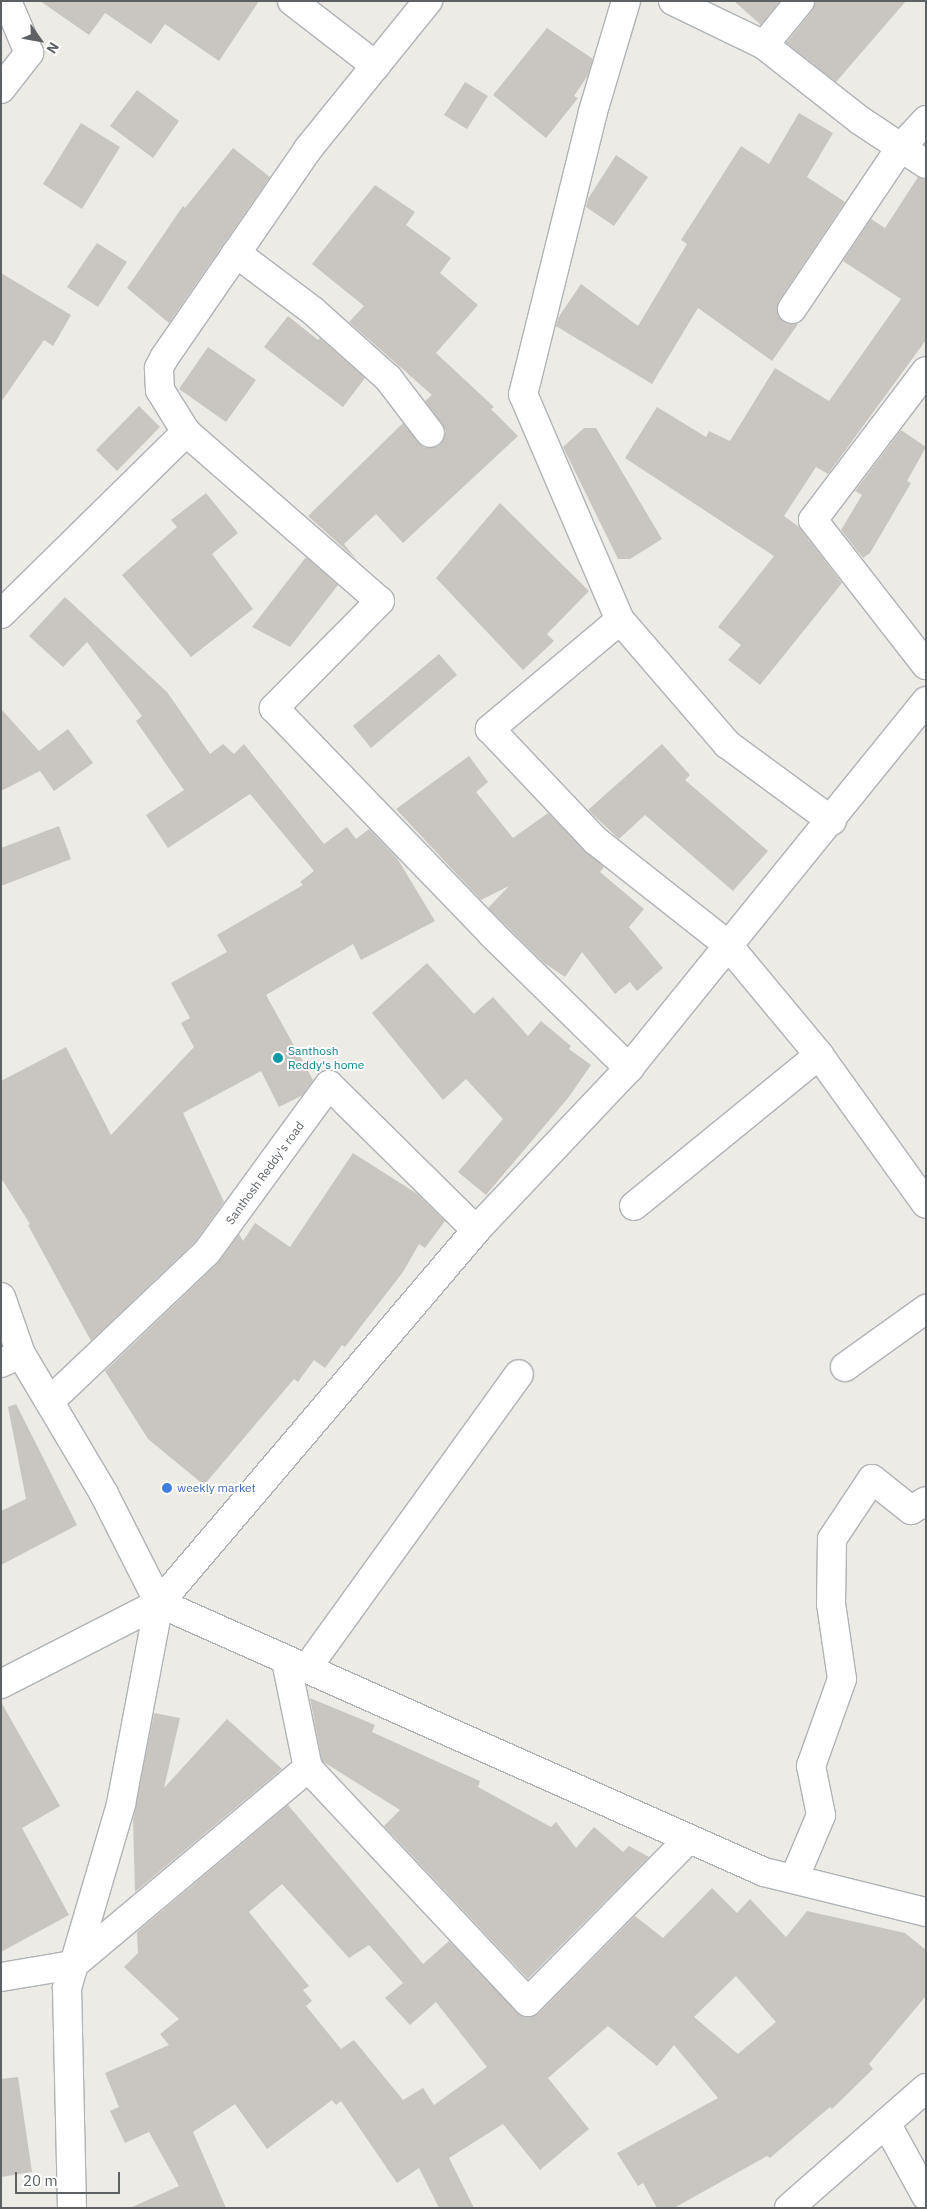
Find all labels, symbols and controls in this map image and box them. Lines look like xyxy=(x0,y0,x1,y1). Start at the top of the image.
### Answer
north arrow xyxy=(15,15,65,65)
text: N xyxy=(42,39,63,57)
place label: Santhosh Reddy's home xyxy=(288,1044,364,1072)
marker: Santhosh Reddy's home xyxy=(272,1052,284,1064)
street label: Santhosh Reddy's road xyxy=(223,1119,307,1227)
place label: weekly market xyxy=(177,1481,256,1495)
marker: weekly market xyxy=(161,1482,173,1494)
scale bar xyxy=(18,2162,122,2194)
text: 20 m xyxy=(23,2171,58,2190)

